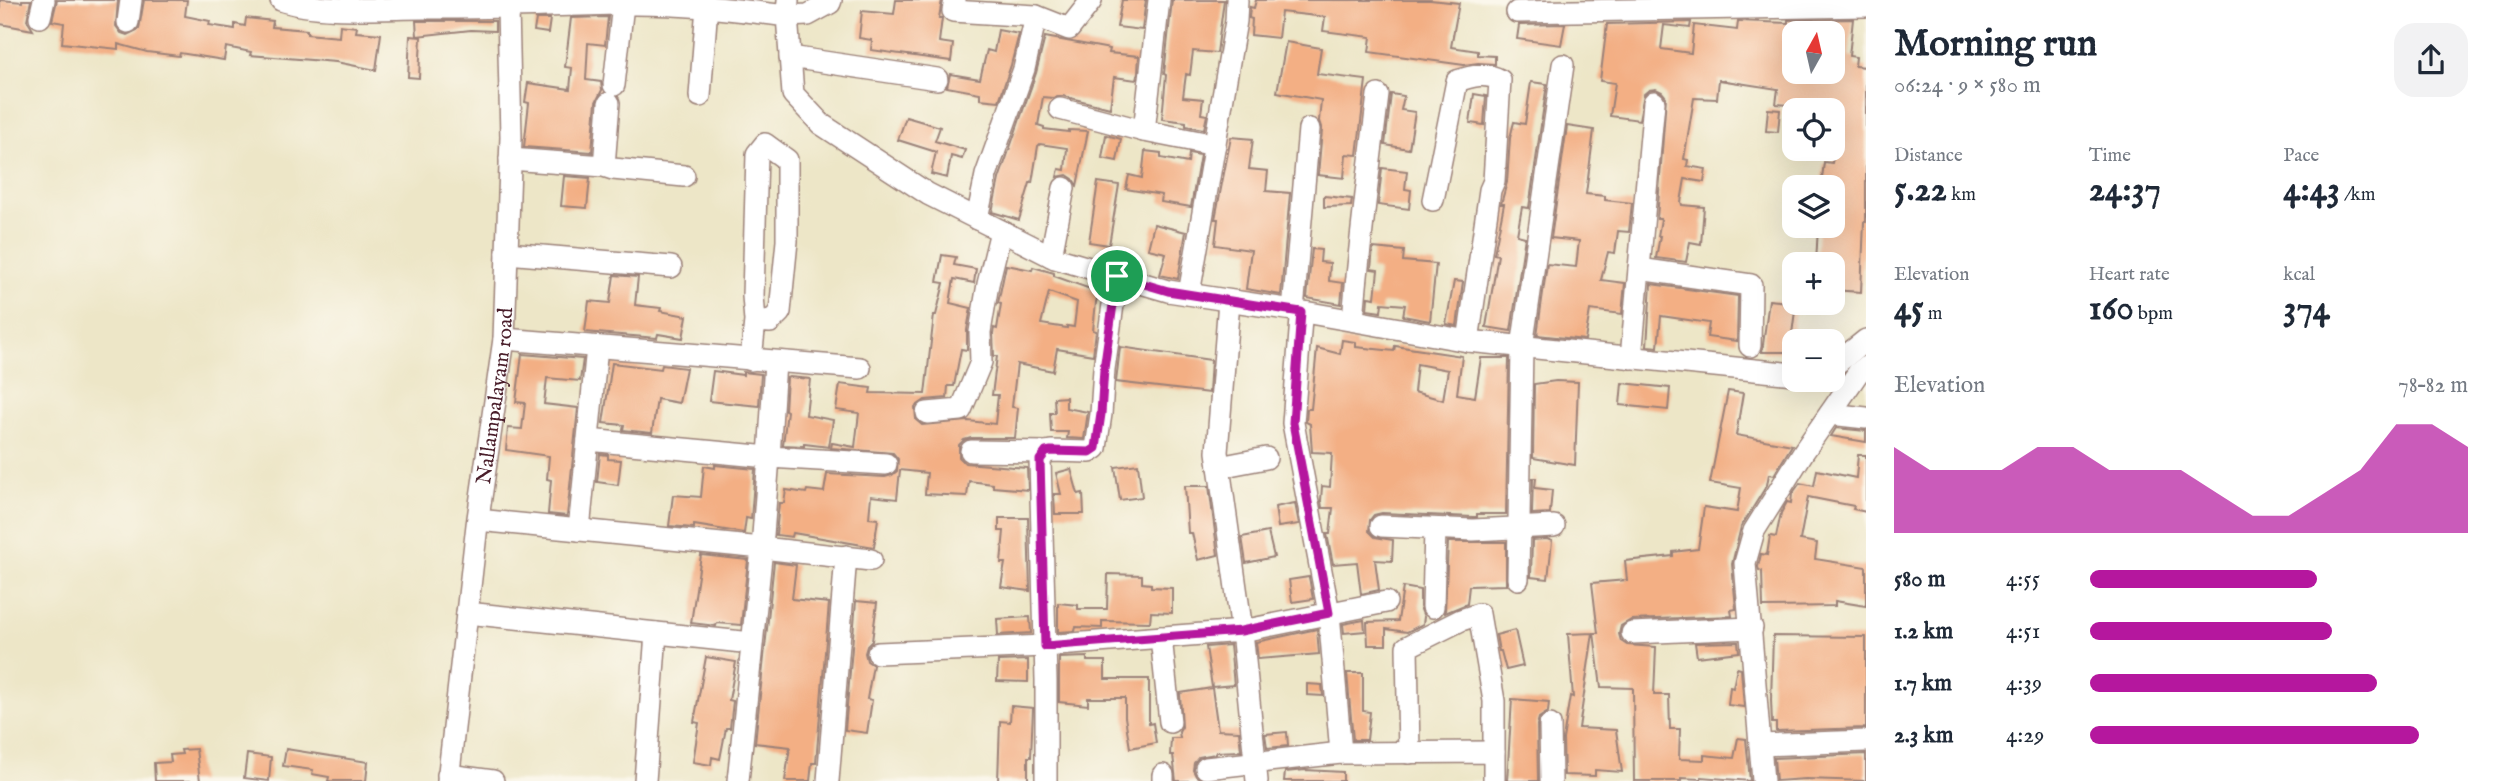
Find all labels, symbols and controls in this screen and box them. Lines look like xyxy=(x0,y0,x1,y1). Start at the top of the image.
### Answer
north arrow xyxy=(1782,21,1844,84)
map controls xyxy=(1782,21,1845,392)
text: Morning run xyxy=(1894,21,2097,69)
button: share xyxy=(2394,23,2468,97)
text: 06:24 · 9 × 580 m xyxy=(1894,71,2041,100)
button: locate xyxy=(1782,98,1845,161)
text: Distance xyxy=(1894,144,1963,168)
text: Time xyxy=(2089,144,2131,168)
text: Pace xyxy=(2283,144,2319,168)
text: 5.22 xyxy=(1894,168,1947,213)
text: 24:37 xyxy=(2089,168,2161,213)
text: 4:43 xyxy=(2283,168,2340,213)
button: layers xyxy=(1782,175,1845,238)
text: km xyxy=(1947,183,1976,207)
text: /km xyxy=(2340,183,2375,207)
pin xyxy=(1087,246,1147,306)
button: + xyxy=(1782,252,1845,315)
icon: arrive xyxy=(1098,257,1136,295)
text: Elevation xyxy=(1894,263,1969,287)
text: Heart rate xyxy=(2089,263,2170,287)
text: kcal xyxy=(2283,263,2315,287)
text: 45 xyxy=(1894,287,1924,332)
text: 160 xyxy=(2089,287,2134,332)
text: 374 xyxy=(2283,287,2330,332)
text: m xyxy=(1924,302,1943,326)
text: bpm xyxy=(2134,302,2173,326)
street label: Nallampalayam road xyxy=(471,306,520,486)
button: − xyxy=(1782,329,1845,392)
text: Elevation xyxy=(1894,371,1985,400)
text: 78–82 m xyxy=(2398,371,2468,400)
text: 580 m xyxy=(1894,565,1945,594)
text: 4:55 xyxy=(2006,565,2040,594)
text: 1.2 km xyxy=(1894,617,1953,646)
text: 4:51 xyxy=(2006,617,2040,646)
text: 1.7 km xyxy=(1894,669,1952,698)
text: 4:39 xyxy=(2006,669,2042,698)
text: 2.3 km xyxy=(1894,721,1953,750)
text: 4:29 xyxy=(2006,721,2044,750)

